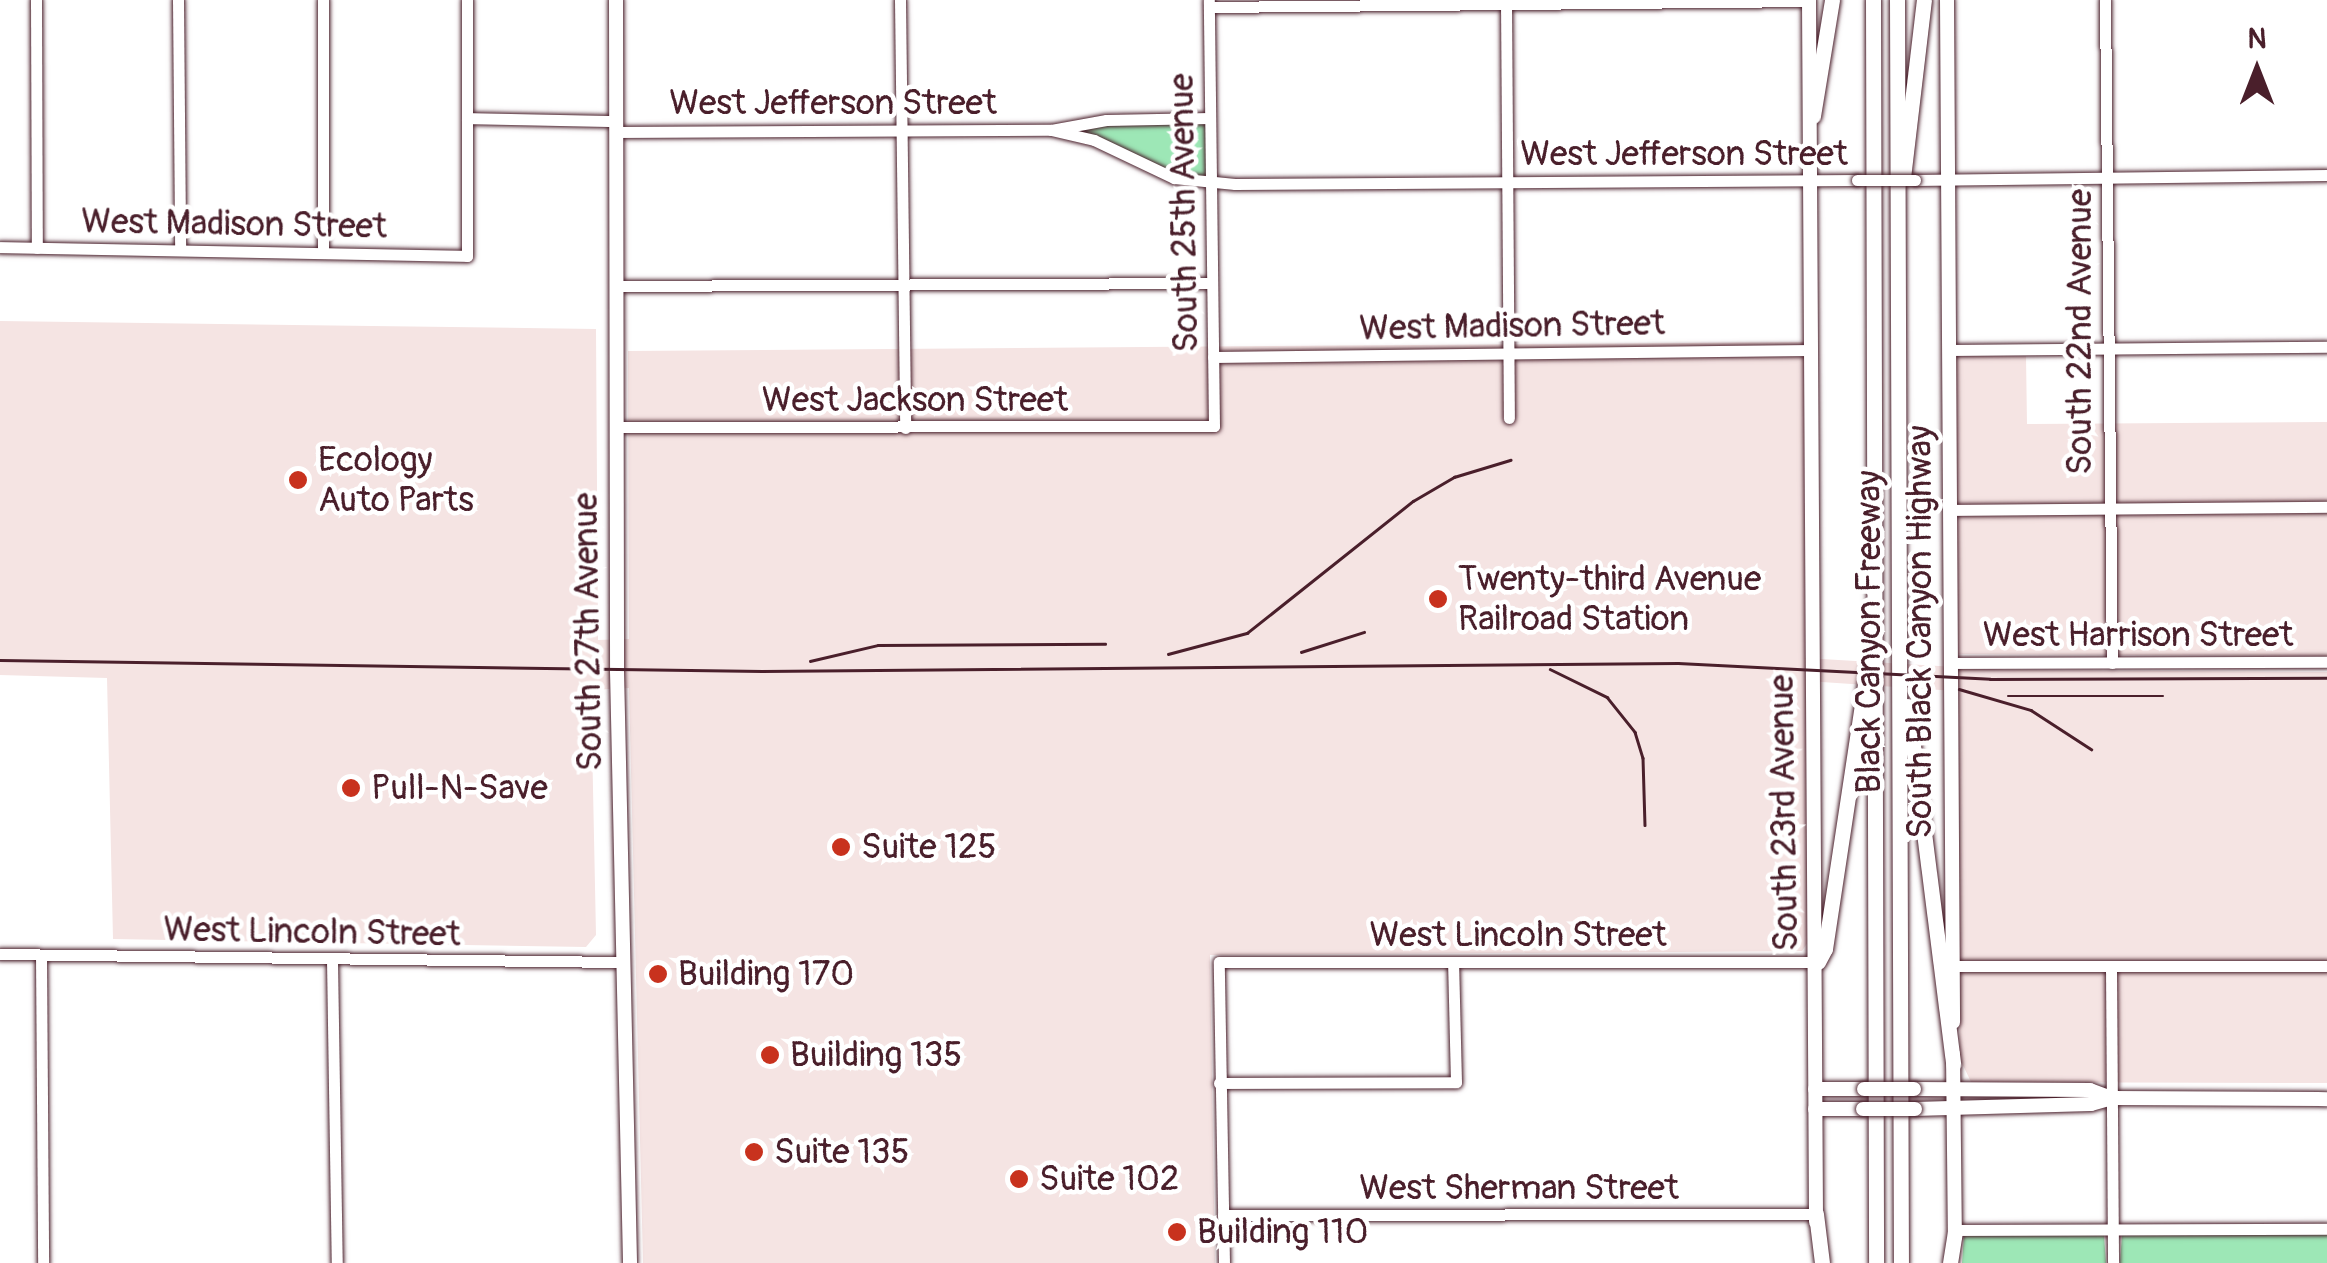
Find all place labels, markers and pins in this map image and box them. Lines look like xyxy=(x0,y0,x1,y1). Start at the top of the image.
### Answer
place label: Ecology Auto Parts xyxy=(318,439,474,521)
marker: Ecology Auto Parts xyxy=(287,469,309,491)
place label: Twenty-third Avenue Railroad Station xyxy=(1458,558,1761,640)
marker: Twenty-third Avenue Railroad Station xyxy=(1427,588,1449,610)
place label: Pull-N-Save xyxy=(371,767,548,809)
marker: Pull-N-Save xyxy=(340,777,362,799)
place label: Suite 125 xyxy=(861,826,996,868)
marker: Suite 125 xyxy=(830,836,852,858)
place label: Building 170 xyxy=(678,953,854,995)
marker: Building 170 xyxy=(647,963,669,985)
place label: Building 135 xyxy=(790,1034,962,1076)
marker: Building 135 xyxy=(759,1044,781,1066)
place label: Suite 135 xyxy=(774,1131,909,1173)
marker: Suite 135 xyxy=(743,1141,765,1163)
place label: Suite 102 xyxy=(1039,1158,1179,1200)
marker: Suite 102 xyxy=(1008,1168,1030,1190)
place label: Building 110 xyxy=(1197,1211,1368,1253)
marker: Building 110 xyxy=(1166,1221,1188,1243)

